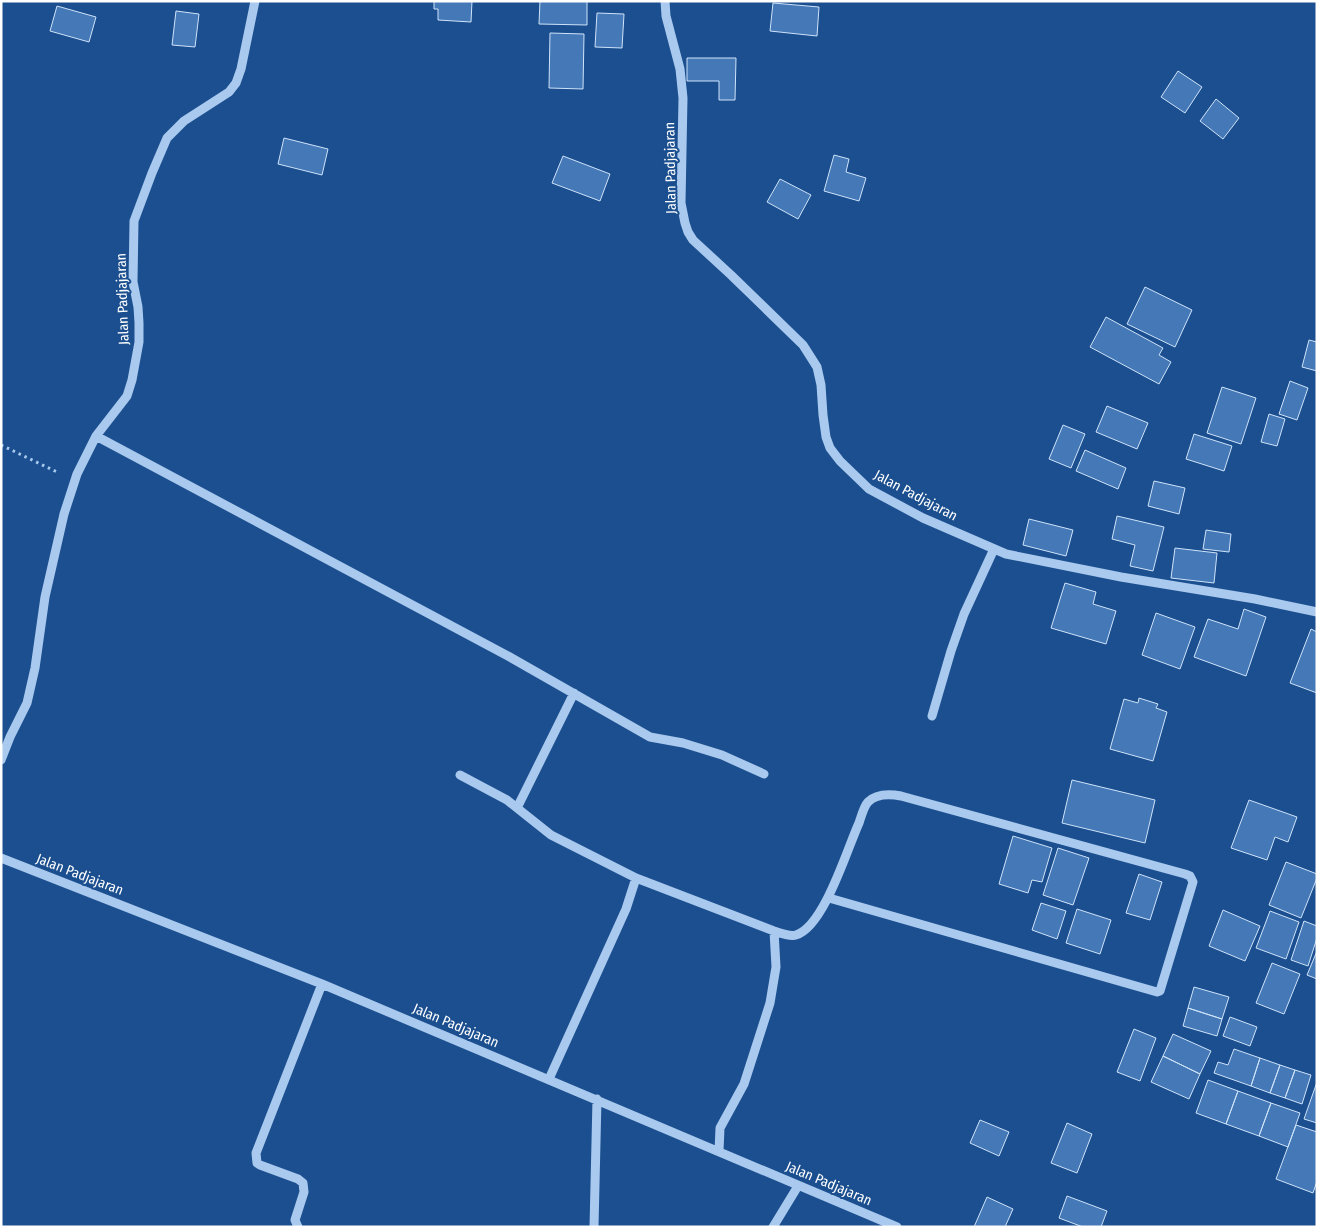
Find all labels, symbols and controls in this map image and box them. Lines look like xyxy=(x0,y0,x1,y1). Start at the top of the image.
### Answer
street label: Jalan Padjajaran xyxy=(661,122,680,214)
street label: Jalan Padjajaran xyxy=(112,253,133,345)
street label: Jalan Padjajaran xyxy=(871,466,960,525)
street label: Jalan Padjajaran xyxy=(34,850,126,899)
street label: Jalan Padjajaran xyxy=(410,1000,501,1051)
street label: Jalan Padjajaran xyxy=(783,1158,874,1209)

